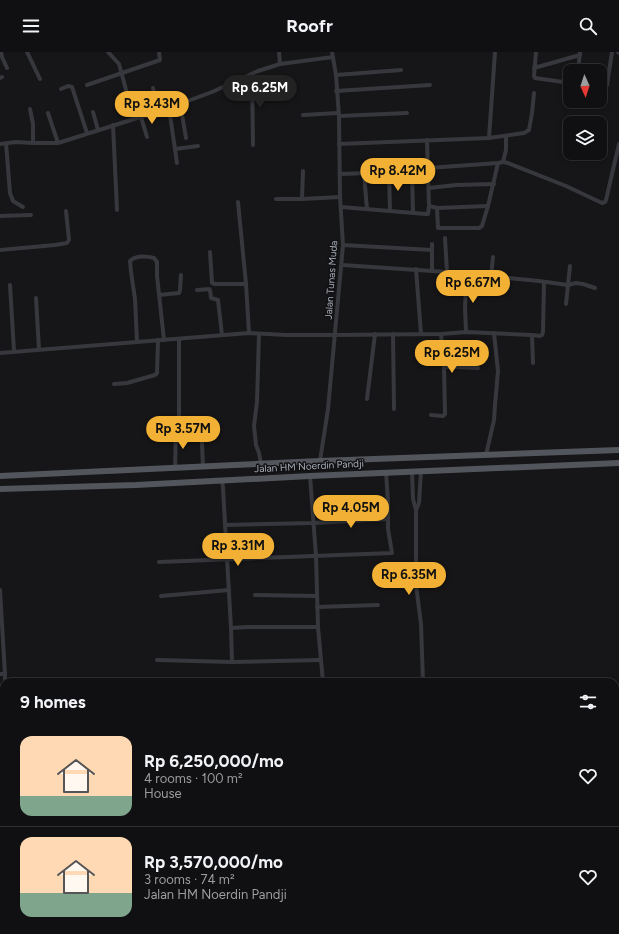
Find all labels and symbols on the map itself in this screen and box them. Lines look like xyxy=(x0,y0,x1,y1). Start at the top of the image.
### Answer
north arrow xyxy=(563,64,607,108)
pin: Rp 6.25M xyxy=(219,75,301,109)
pin: Rp 3.43M xyxy=(111,91,193,125)
pin: Rp 8.42M xyxy=(357,158,439,192)
street label: Jalan Tunas Muda xyxy=(322,240,340,320)
pin: Rp 6.67M xyxy=(432,270,514,304)
pin: Rp 6.25M xyxy=(411,340,493,374)
pin: Rp 3.57M xyxy=(142,416,224,450)
street label: Jalan HM Noerdin Pandji xyxy=(254,457,364,475)
pin: Rp 4.05M xyxy=(310,495,392,529)
pin: Rp 3.31M xyxy=(197,533,279,567)
pin: Rp 6.35M xyxy=(368,562,450,596)

